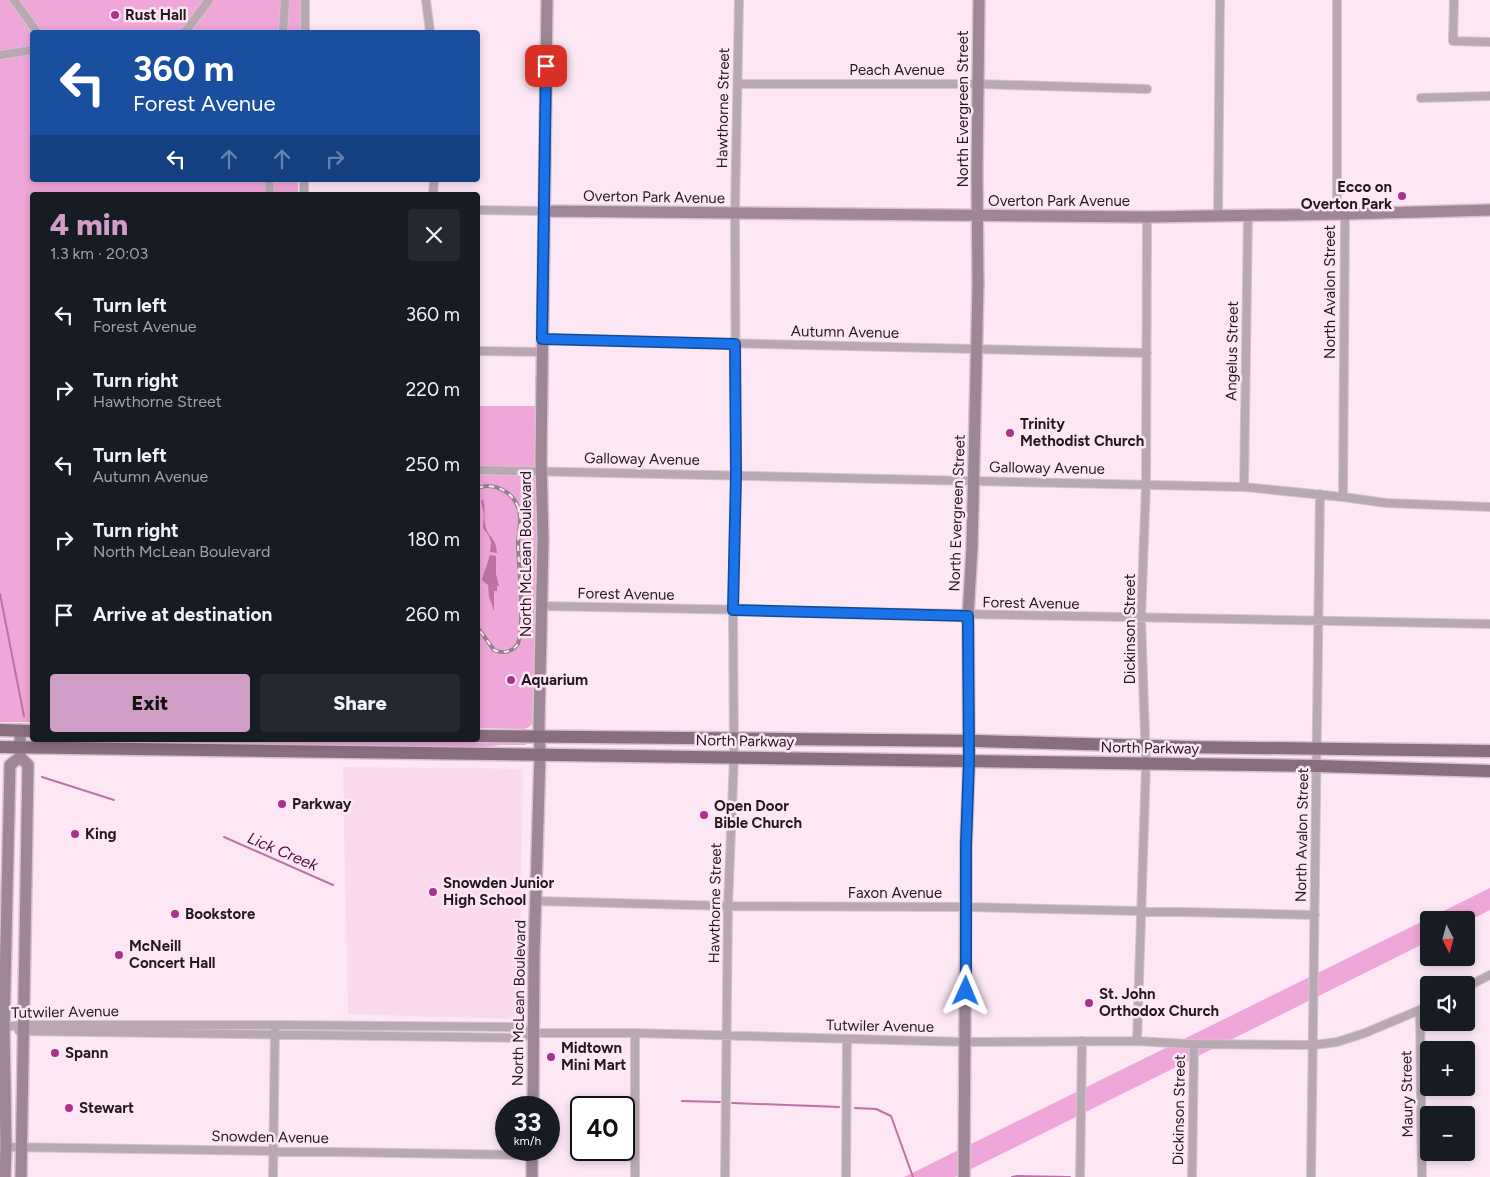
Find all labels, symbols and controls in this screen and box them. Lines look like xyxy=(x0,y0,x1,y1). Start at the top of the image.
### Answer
place label: Rust Hall xyxy=(125,6,186,24)
marker: Rust Hall xyxy=(109,9,121,21)
street label: North Evergreen Street xyxy=(954,30,972,188)
pin xyxy=(525,45,567,87)
street label: Hawthorne Street xyxy=(713,47,733,168)
text: 360 m xyxy=(133,48,234,90)
icon: left xyxy=(50,50,115,115)
icon: arrive xyxy=(532,52,560,80)
street label: Peach Avenue xyxy=(849,61,945,79)
text: Forest Avenue xyxy=(133,90,275,117)
icon: left xyxy=(162,145,190,173)
icon: ahead xyxy=(215,145,243,173)
icon: ahead xyxy=(268,145,296,173)
icon: right xyxy=(321,145,349,173)
place label: Ecco on Overton Park xyxy=(1301,178,1392,213)
street label: Overton Park Avenue xyxy=(583,187,725,207)
marker: Ecco on Overton Park xyxy=(1396,190,1408,202)
street label: Overton Park Avenue xyxy=(988,192,1130,210)
text: 4 min xyxy=(50,206,128,243)
button: close xyxy=(408,209,460,261)
street label: North Avalon Street xyxy=(1321,224,1339,359)
text: 1.3 km · 20:03 xyxy=(50,244,148,263)
text: Turn left xyxy=(93,294,167,317)
icon: left xyxy=(50,301,78,329)
street label: Angelus Street xyxy=(1222,301,1242,401)
text: 360 m xyxy=(406,303,460,326)
text: Forest Avenue xyxy=(93,317,197,336)
street label: Autumn Avenue xyxy=(791,322,899,342)
text: Turn right xyxy=(93,369,179,392)
icon: right xyxy=(50,376,78,404)
text: 220 m xyxy=(406,378,460,401)
text: Hawthorne Street xyxy=(93,392,222,411)
place label: Trinity Methodist Church xyxy=(1020,415,1144,450)
marker: Trinity Methodist Church xyxy=(1004,427,1016,439)
street label: North Evergreen Street xyxy=(945,434,969,592)
text: Turn left xyxy=(93,444,167,467)
street label: Galloway Avenue xyxy=(584,449,700,469)
icon: left xyxy=(50,451,78,479)
text: 250 m xyxy=(405,453,460,476)
street label: Galloway Avenue xyxy=(989,458,1105,478)
text: Autumn Avenue xyxy=(93,467,208,486)
street label: North McLean Boulevard xyxy=(517,471,535,637)
text: Turn right xyxy=(93,519,179,542)
icon: right xyxy=(50,526,78,554)
text: 180 m xyxy=(407,528,460,551)
text: North McLean Boulevard xyxy=(93,542,270,561)
street label: Dickinson Street xyxy=(1121,573,1139,684)
street label: Forest Avenue xyxy=(577,584,675,604)
street label: Forest Avenue xyxy=(982,593,1080,613)
icon: arrive xyxy=(50,601,78,629)
text: Arrive at destination xyxy=(93,603,272,626)
text: 260 m xyxy=(406,603,460,626)
place label: Aquarium xyxy=(521,671,588,689)
button: Exit xyxy=(50,674,250,732)
button: Share xyxy=(260,674,460,732)
marker: Aquarium xyxy=(505,674,517,686)
street label: North Parkway xyxy=(696,731,795,751)
street label: North Parkway xyxy=(1101,738,1200,758)
street label: North Avalon Street xyxy=(1292,767,1312,902)
place label: Parkway xyxy=(292,795,352,813)
place label: Open Door Bible Church xyxy=(714,797,802,832)
marker: Parkway xyxy=(276,798,288,810)
marker: Open Door Bible Church xyxy=(698,809,710,821)
place label: King xyxy=(85,825,116,843)
marker: King xyxy=(69,828,81,840)
water label: Lick Creek xyxy=(245,828,322,875)
street label: Hawthorne Street xyxy=(705,842,725,963)
place label: Snowden Junior High School xyxy=(443,874,555,909)
street label: Faxon Avenue xyxy=(848,884,942,902)
marker: Snowden Junior High School xyxy=(427,886,439,898)
place label: Bookstore xyxy=(185,905,256,923)
marker: Bookstore xyxy=(169,908,181,920)
north arrow xyxy=(1420,911,1475,966)
map controls xyxy=(1420,911,1475,1161)
street label: North McLean Boulevard xyxy=(509,920,529,1086)
place label: McNeill Concert Hall xyxy=(129,937,216,972)
marker: McNeill Concert Hall xyxy=(113,949,125,961)
position arrow xyxy=(939,964,991,1016)
button: sound xyxy=(1420,976,1475,1031)
place label: St. John Orthodox Church xyxy=(1099,985,1219,1020)
marker: St. John Orthodox Church xyxy=(1083,997,1095,1009)
street label: Tutwiler Avenue xyxy=(11,1002,119,1022)
street label: Tutwiler Avenue xyxy=(826,1016,934,1036)
place label: Midtown Mini Mart xyxy=(561,1039,626,1074)
button: + xyxy=(1420,1041,1475,1096)
place label: Spann xyxy=(65,1044,108,1062)
marker: Spann xyxy=(49,1047,61,1059)
street label: Maury Street xyxy=(1397,1050,1417,1138)
marker: Midtown Mini Mart xyxy=(545,1051,557,1063)
street label: Dickinson Street xyxy=(1169,1054,1189,1166)
speed limit sign: 40 xyxy=(570,1096,635,1161)
place label: Stewart xyxy=(79,1099,134,1117)
marker: Stewart xyxy=(63,1102,75,1114)
button: − xyxy=(1420,1106,1475,1161)
text: 33 xyxy=(514,1107,541,1137)
street label: Snowden Avenue xyxy=(211,1127,329,1147)
text: km/h xyxy=(514,1134,541,1148)

